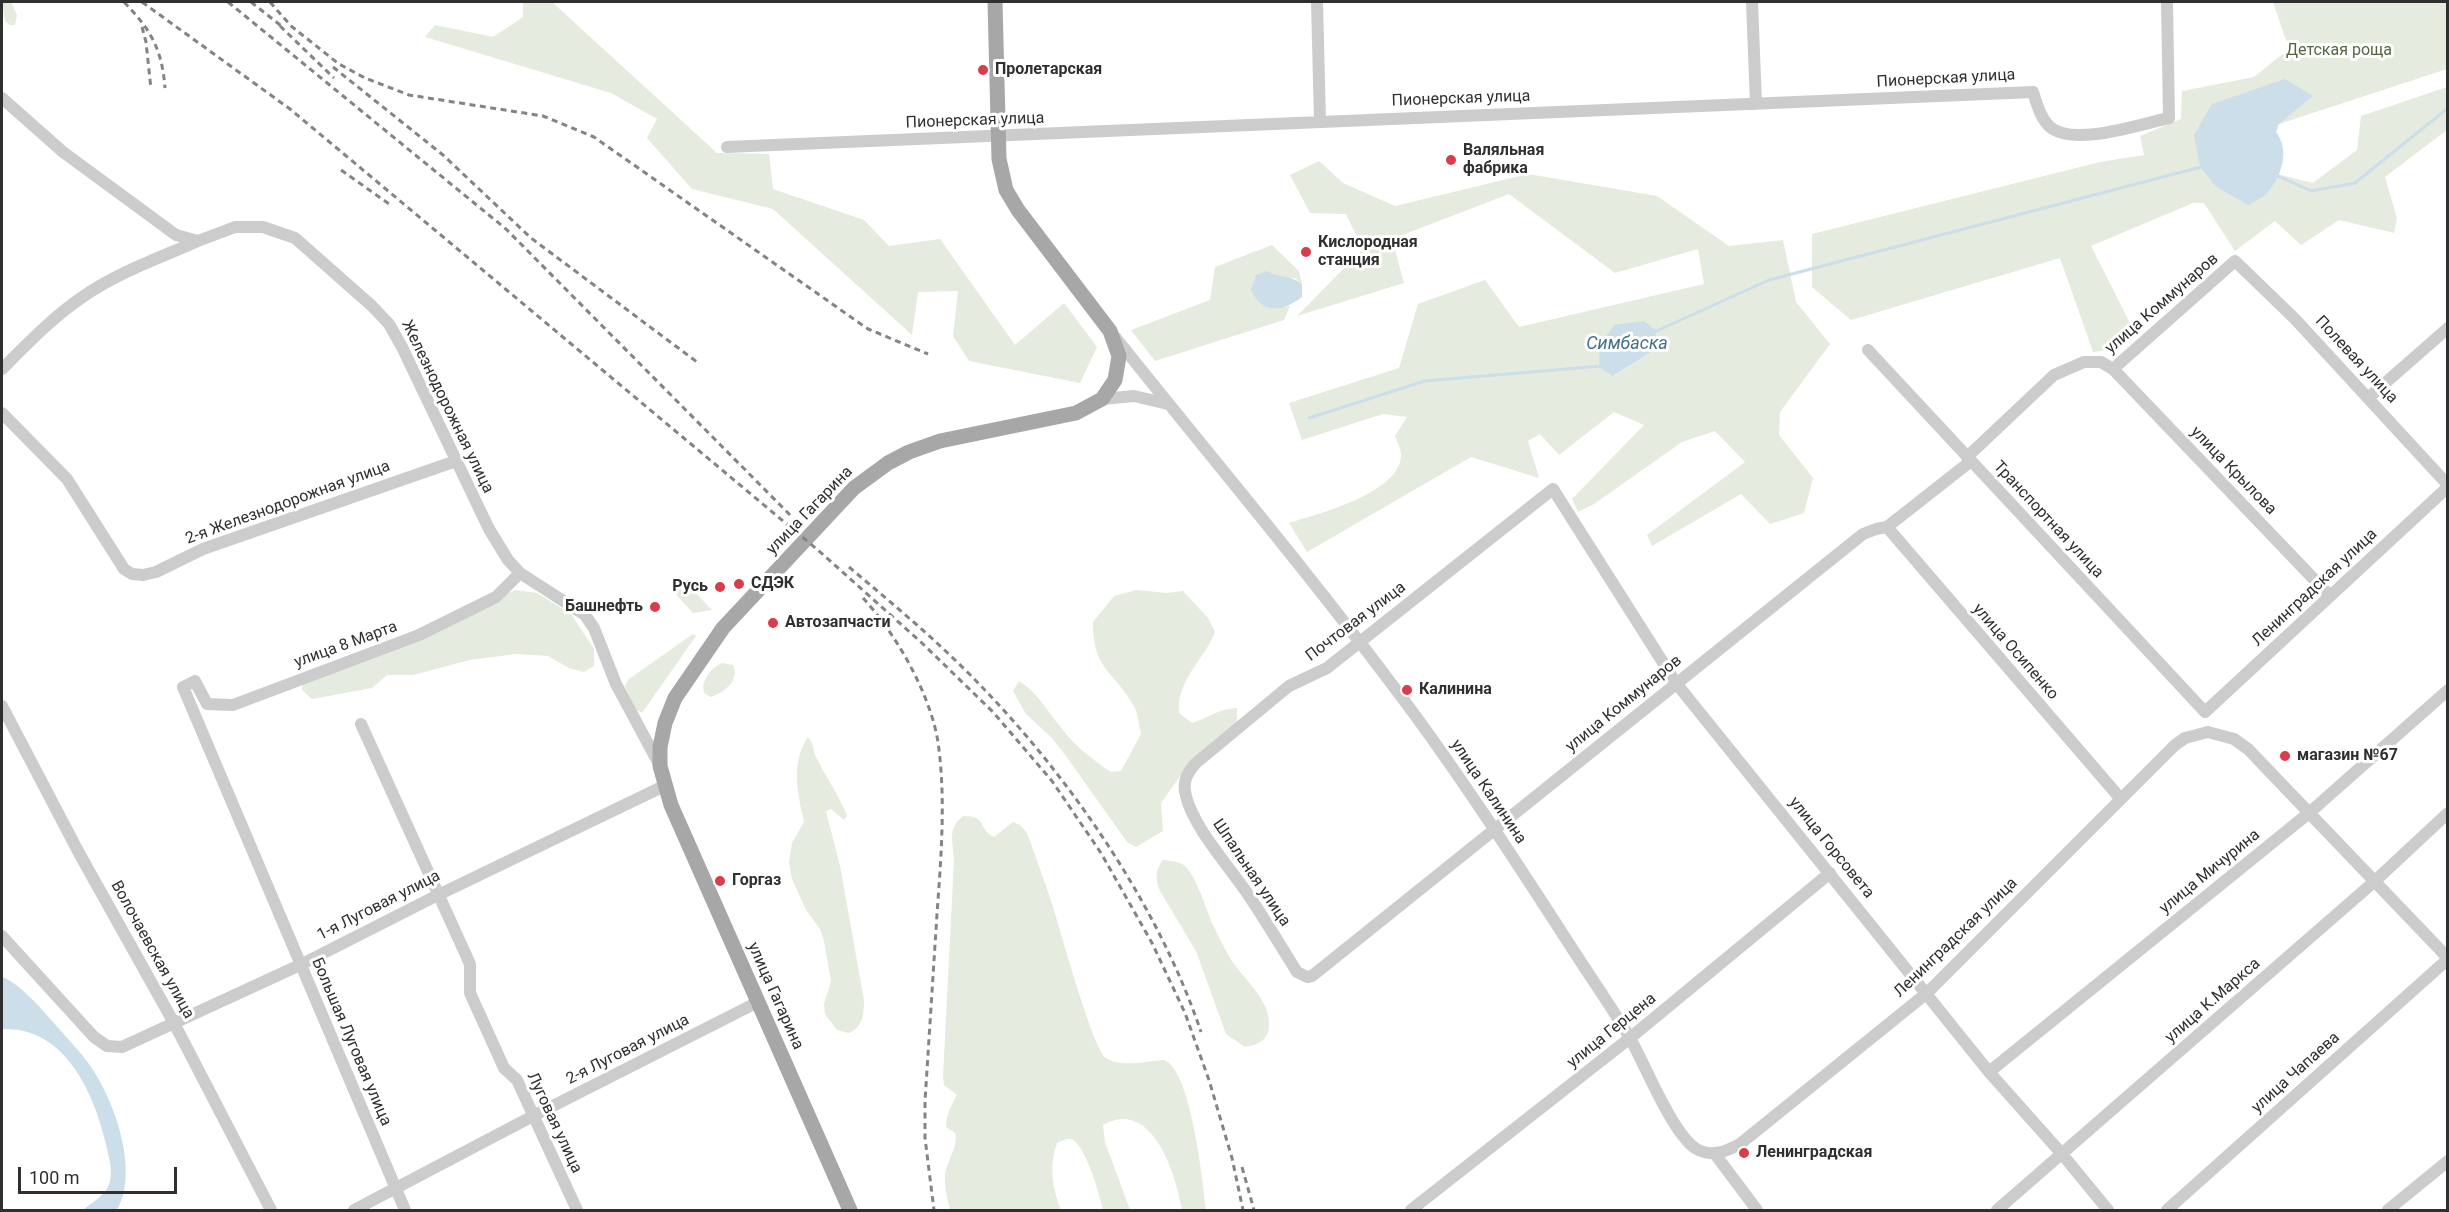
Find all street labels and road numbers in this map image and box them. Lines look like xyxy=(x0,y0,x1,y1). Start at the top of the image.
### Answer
street label: Пионерская улица xyxy=(1876,66,2016,92)
street label: Пионерская улица xyxy=(1391,87,1531,111)
street label: Пионерская улица xyxy=(905,109,1045,133)
street label: улица Коммунаров xyxy=(2102,250,2222,358)
street label: Полевая улица xyxy=(2311,312,2401,408)
street label: Железнодорожная улица xyxy=(397,317,497,497)
street label: улица Крылова xyxy=(2186,423,2280,519)
street label: 2-я Железнодорожная улица xyxy=(183,457,393,549)
street label: Транспортная улица xyxy=(1989,458,2107,582)
street label: улица Гагарина xyxy=(763,463,857,559)
street label: Ленинградская улица xyxy=(2248,525,2382,651)
street label: Почтовая улица xyxy=(1302,578,1410,666)
street label: улица Осипенко xyxy=(1968,600,2062,704)
street label: улица 8 Марта xyxy=(292,617,400,673)
street label: улица Коммунаров xyxy=(1562,651,1686,757)
street label: улица Калинина xyxy=(1446,736,1530,848)
street label: улица Горсовета xyxy=(1784,793,1878,903)
street label: Шпальная улица xyxy=(1208,816,1294,930)
street label: улица Мичурина xyxy=(2156,826,2264,918)
street label: 1-я Луговая улица xyxy=(314,867,444,945)
street label: Ленинградская улица xyxy=(1890,874,2022,1002)
street label: Волочаевская улица xyxy=(106,878,198,1022)
street label: улица Гагарина xyxy=(743,939,807,1053)
street label: Большая Луговая улица xyxy=(307,955,395,1129)
street label: улица К.Маркса xyxy=(2162,955,2264,1047)
street label: улица Герцена xyxy=(1564,989,1660,1073)
street label: 2-я Луговая улица xyxy=(563,1011,693,1089)
street label: улица Чапаева xyxy=(2248,1028,2344,1118)
street label: Луговая улица xyxy=(522,1069,586,1177)

